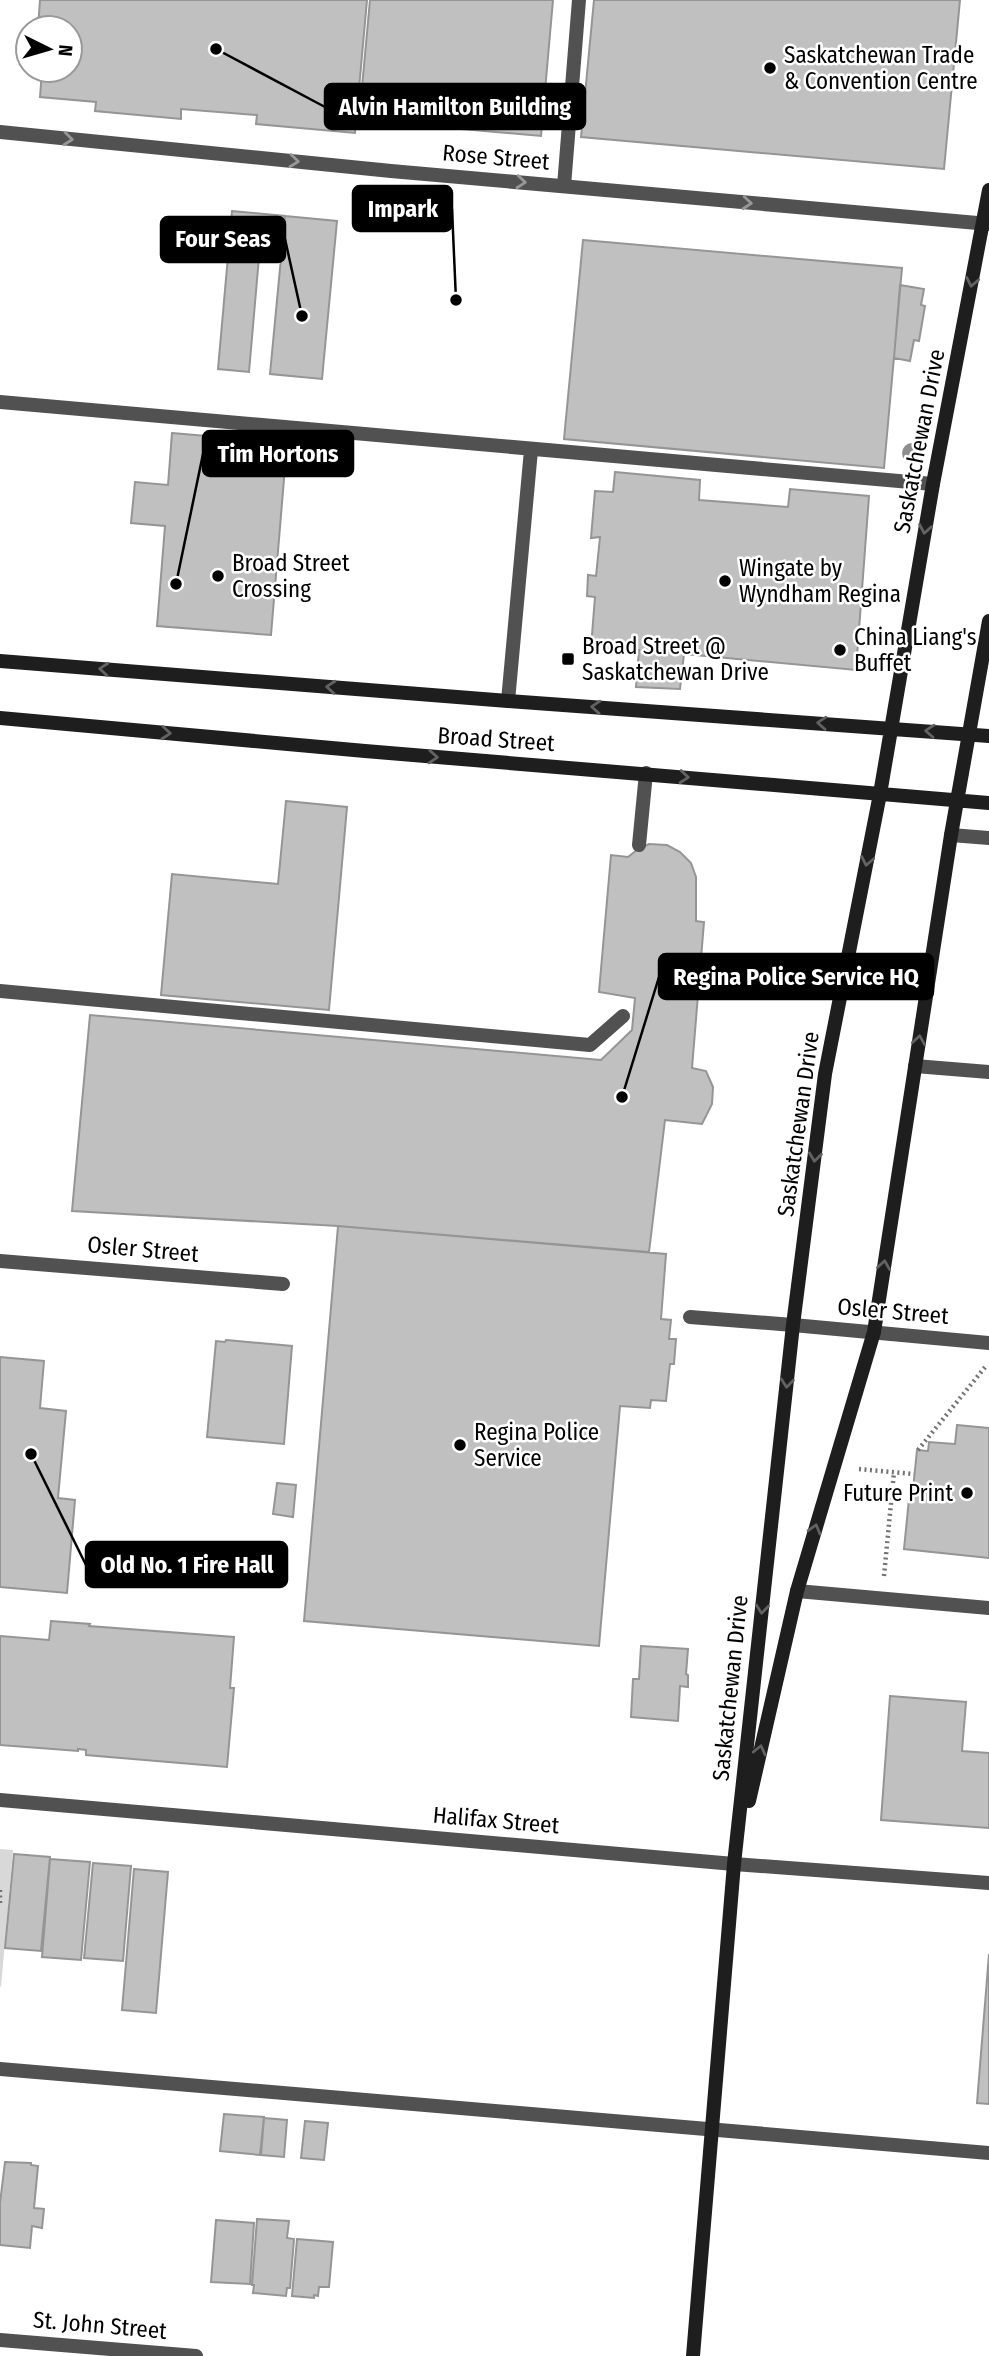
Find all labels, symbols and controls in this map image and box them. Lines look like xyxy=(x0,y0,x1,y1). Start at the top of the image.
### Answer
north arrow xyxy=(14,14,84,84)
place label: Saskatchewan Trade & Convention Centre xyxy=(784,41,978,95)
text: N xyxy=(53,44,77,57)
marker: Saskatchewan Trade & Convention Centre xyxy=(762,60,778,76)
callout: Alvin Hamilton Building xyxy=(325,84,585,129)
text: Alvin Hamilton Building xyxy=(338,93,571,121)
one-way arrow xyxy=(62,131,74,146)
street label: Rose Street xyxy=(441,138,551,176)
one-way arrow xyxy=(289,153,300,168)
one-way arrow xyxy=(515,175,527,190)
callout: Impark xyxy=(353,186,452,231)
text: Impark xyxy=(368,195,439,223)
one-way arrow xyxy=(742,195,753,210)
callout: Four Seas xyxy=(161,217,285,262)
text: Four Seas xyxy=(175,225,271,253)
one-way arrow xyxy=(966,276,981,288)
street label: Saskatchewan Drive xyxy=(887,347,951,535)
callout: Tim Hortons xyxy=(203,431,353,476)
text: Tim Hortons xyxy=(217,440,339,468)
one-way arrow xyxy=(918,523,933,535)
place label: Broad Street Crossing xyxy=(232,549,350,603)
place label: Wingate by Wyndham Regina xyxy=(739,554,901,608)
marker: Broad Street Crossing xyxy=(210,568,226,584)
marker: Wingate by Wyndham Regina xyxy=(717,573,733,589)
place label: China Liang's Buffet xyxy=(854,623,977,677)
place label: Broad Street @ Saskatchewan Drive xyxy=(582,632,769,686)
marker: China Liang's Buffet xyxy=(832,642,848,658)
marker: Broad Street @ Saskatchewan Drive xyxy=(560,651,576,667)
one-way arrow xyxy=(98,662,109,677)
one-way arrow xyxy=(325,680,336,695)
one-way arrow xyxy=(590,700,601,715)
one-way arrow xyxy=(817,716,828,731)
street label: Broad Street xyxy=(436,721,556,757)
one-way arrow xyxy=(924,724,935,739)
one-way arrow xyxy=(160,725,171,740)
one-way arrow xyxy=(428,749,439,764)
one-way arrow xyxy=(679,769,690,784)
one-way arrow xyxy=(860,854,875,866)
callout: Regina Police Service HQ xyxy=(659,954,933,999)
text: Regina Police Service HQ xyxy=(673,963,920,991)
street label: Saskatchewan Drive xyxy=(771,1030,825,1218)
one-way arrow xyxy=(911,1034,926,1046)
one-way arrow xyxy=(807,1151,822,1163)
street label: Osler Street xyxy=(86,1230,200,1268)
one-way arrow xyxy=(876,1259,891,1271)
street label: Osler Street xyxy=(836,1292,950,1330)
one-way arrow xyxy=(779,1377,794,1388)
place label: Regina Police Service xyxy=(474,1418,599,1472)
marker: Regina Police Service xyxy=(452,1437,468,1453)
place label: Future Print xyxy=(843,1479,953,1507)
marker: Future Print xyxy=(959,1485,975,1501)
one-way arrow xyxy=(807,1523,822,1535)
callout: Old No. 1 Fire Hall xyxy=(86,1542,287,1587)
text: Old No. 1 Fire Hall xyxy=(101,1551,274,1579)
street label: Saskatchewan Drive xyxy=(706,1594,754,1782)
one-way arrow xyxy=(755,1604,770,1615)
one-way arrow xyxy=(752,1744,767,1756)
street label: Halifax Street xyxy=(432,1801,561,1840)
street label: St. John Street xyxy=(32,2305,168,2345)

